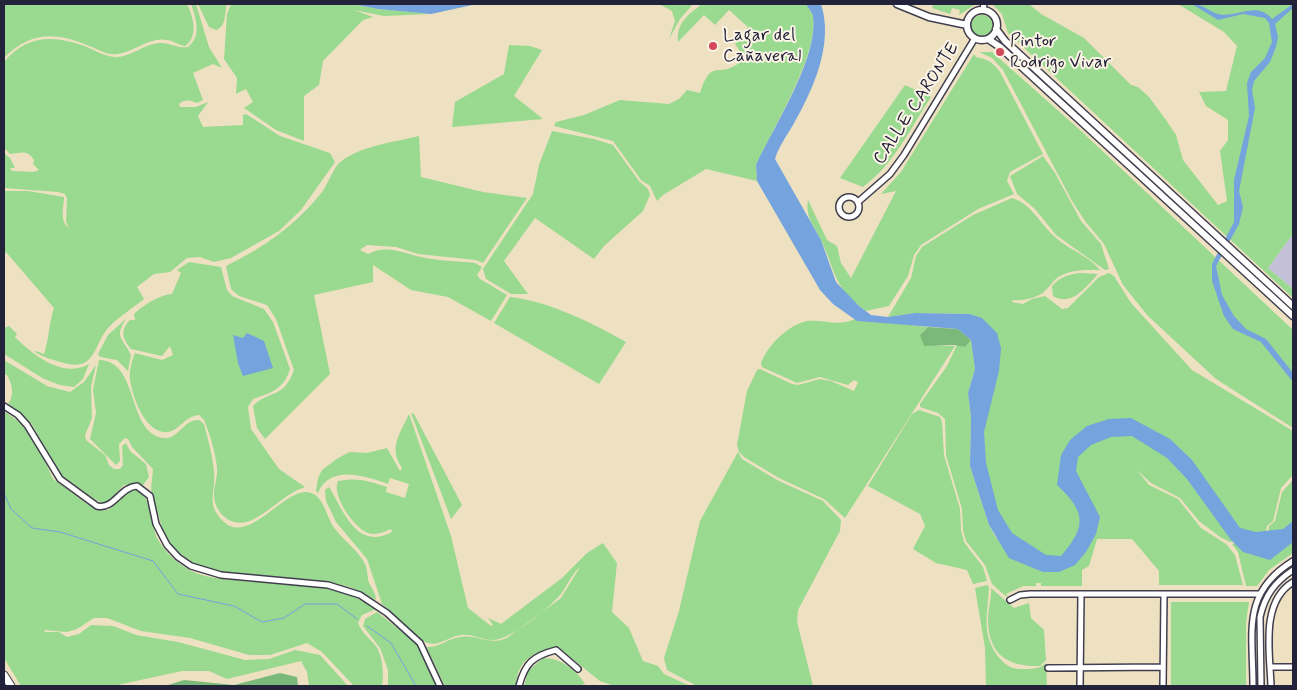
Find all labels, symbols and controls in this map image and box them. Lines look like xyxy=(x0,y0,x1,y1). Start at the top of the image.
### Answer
place label: Lagar del Cañaveral xyxy=(723,25,801,68)
place label: Pintor Rodrigo Vivar xyxy=(1010,31,1111,74)
street label: CALLE CARONTE xyxy=(869,39,965,169)
marker: Lagar del Cañaveral xyxy=(707,40,719,52)
marker: Pintor Rodrigo Vivar xyxy=(994,46,1006,58)

